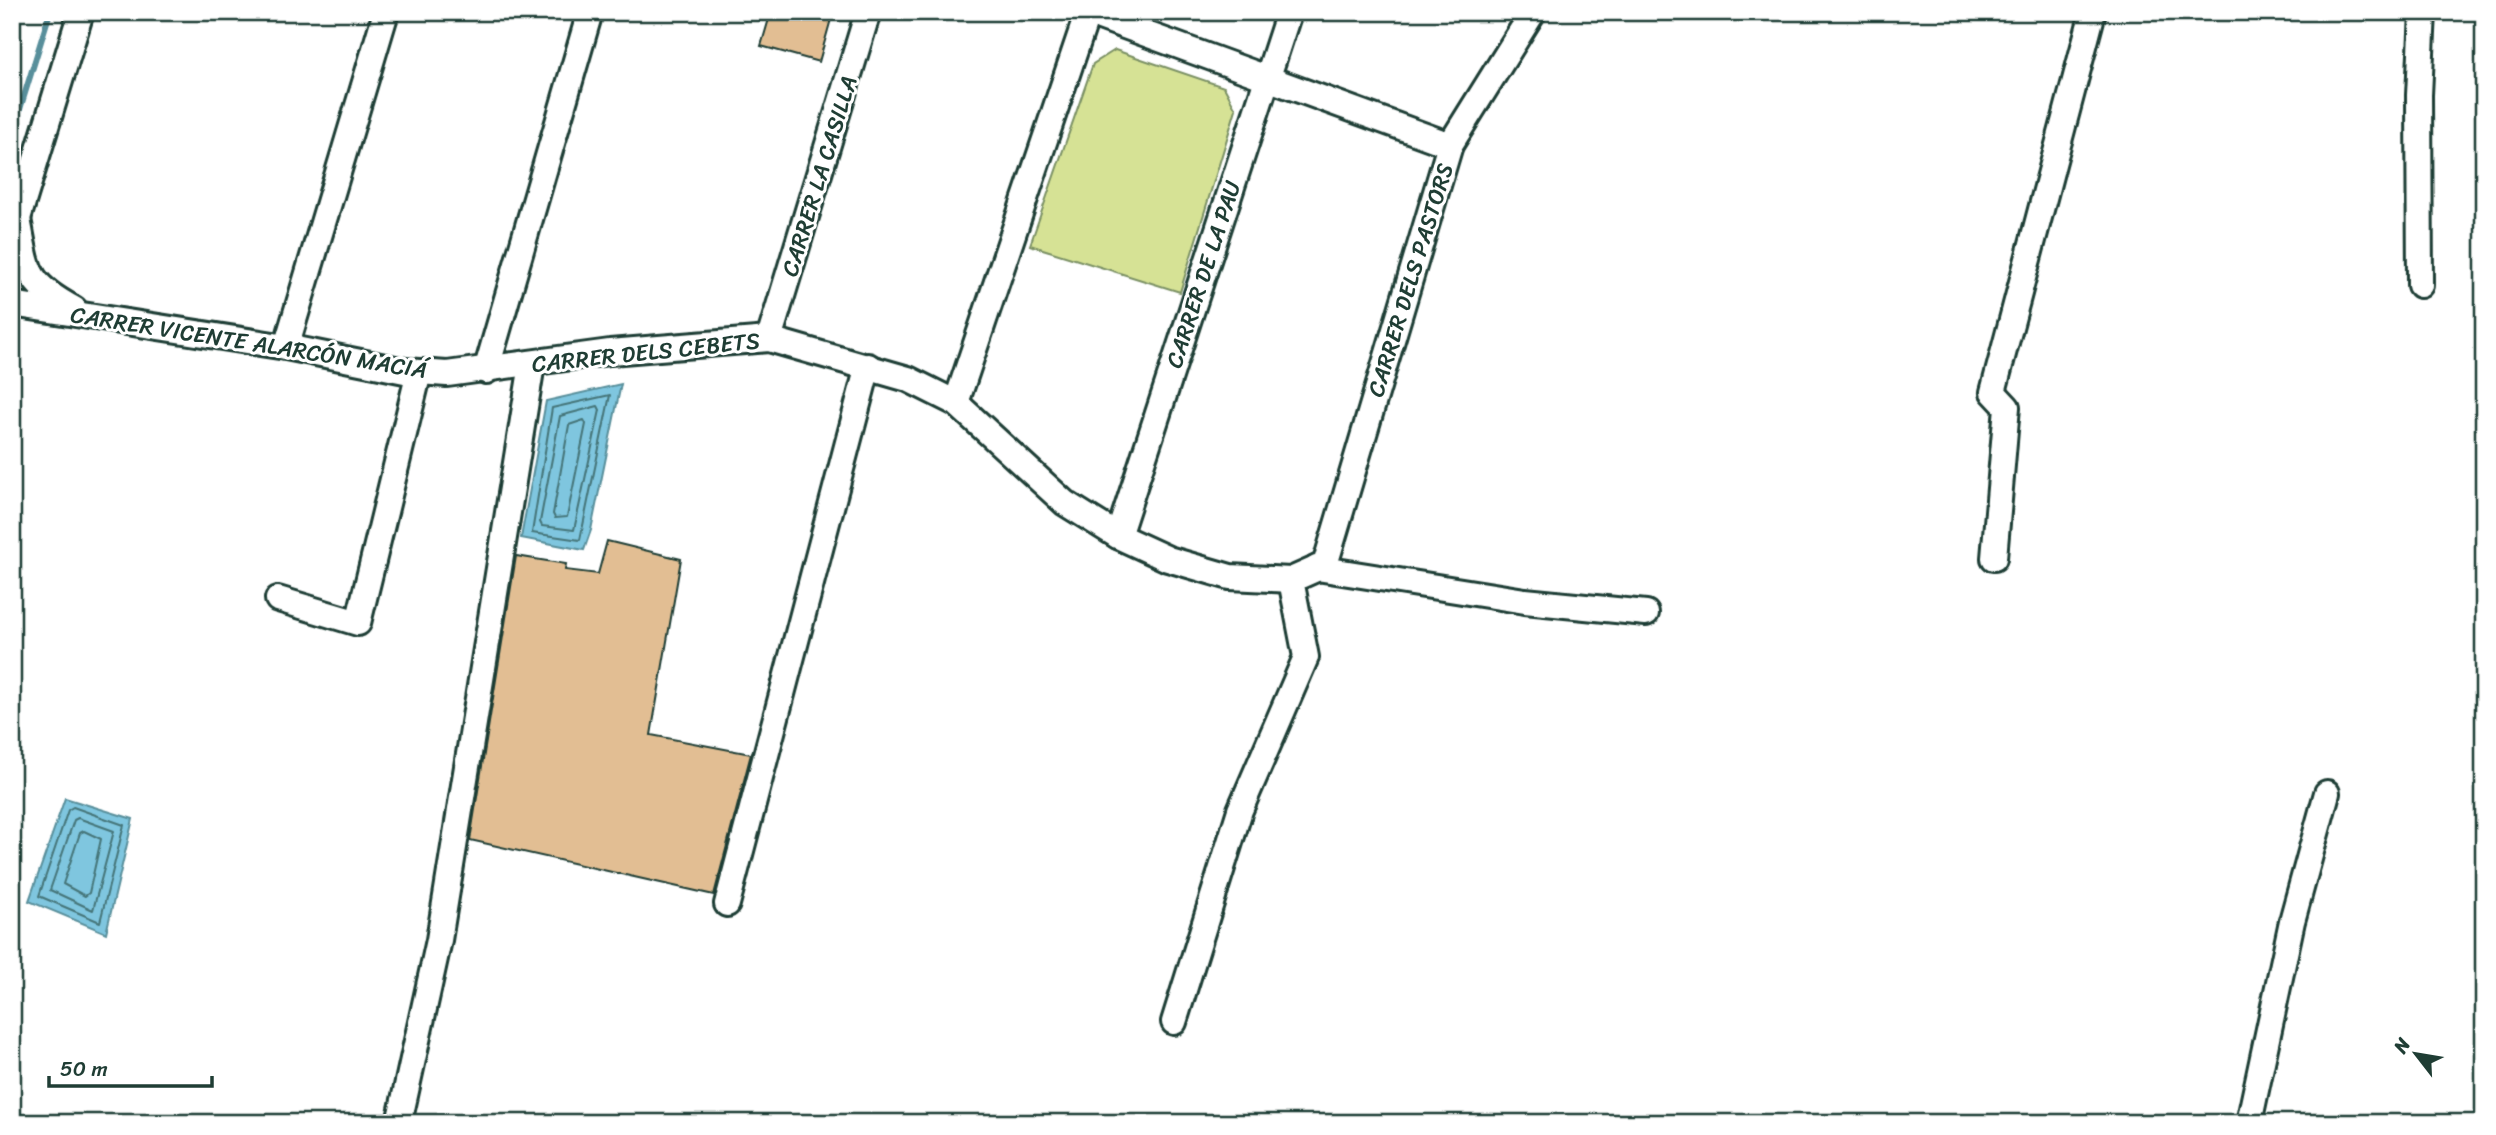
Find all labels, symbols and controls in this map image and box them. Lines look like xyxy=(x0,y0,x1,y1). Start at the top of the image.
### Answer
street label: CARRER LA CASILLA xyxy=(769,71,869,282)
street label: CARRER DELS PASTORS xyxy=(1355,158,1465,402)
street label: CARRER DE LA PAU xyxy=(1154,175,1253,373)
street label: CARRER VICENTE ALARCÓN MACIÁ xyxy=(68,294,433,391)
street label: CARRER DELS CEBETS xyxy=(530,320,762,385)
north arrow xyxy=(2380,1020,2450,1090)
text: N xyxy=(2384,1031,2420,1061)
scale bar xyxy=(49,1044,212,1088)
text: 50 m xyxy=(60,1050,108,1088)

